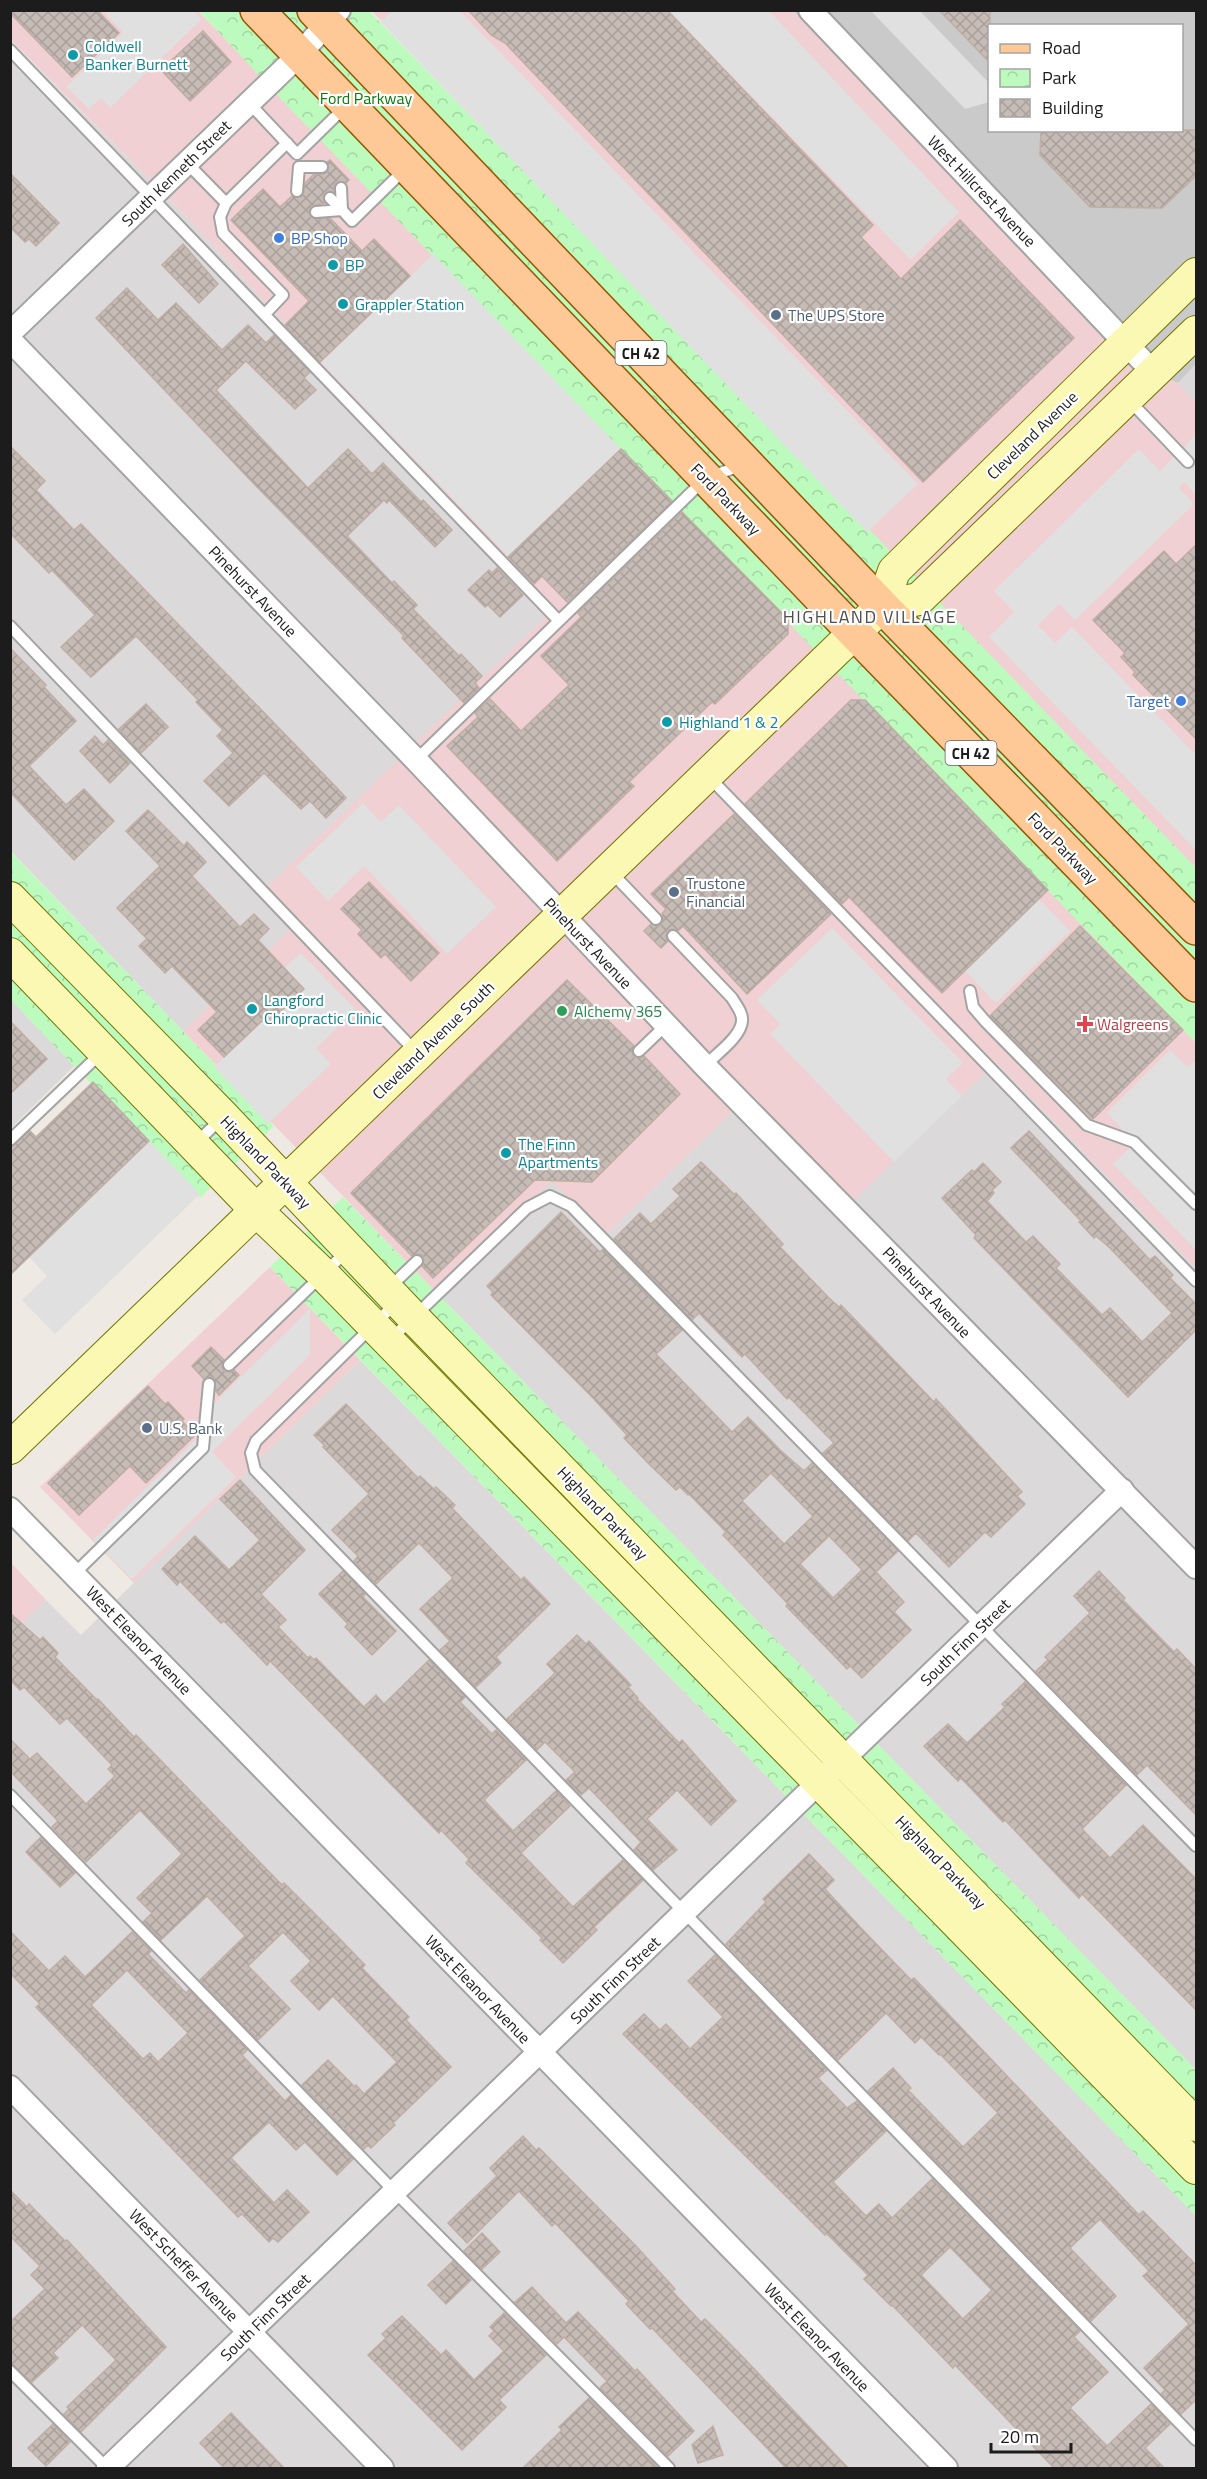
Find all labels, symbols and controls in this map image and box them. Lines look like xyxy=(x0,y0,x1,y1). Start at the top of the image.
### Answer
legend xyxy=(988,24,1183,132)
place label: Coldwell Banker Burnett xyxy=(85,34,188,76)
text: Road xyxy=(1042,34,1081,61)
marker: Coldwell Banker Burnett xyxy=(66,48,80,62)
text: Park xyxy=(1042,64,1077,91)
park label: Ford Parkway xyxy=(320,86,412,110)
text: Building xyxy=(1042,94,1103,121)
street label: South Kenneth Street xyxy=(116,114,237,232)
street label: West Hillcrest Avenue xyxy=(922,130,1042,252)
place label: BP Shop xyxy=(291,226,348,250)
marker: BP Shop xyxy=(272,231,286,245)
place label: BP xyxy=(345,253,364,277)
marker: BP xyxy=(326,258,340,272)
place label: Grappler Station xyxy=(355,292,464,316)
marker: Grappler Station xyxy=(336,297,350,311)
place label: The UPS Store xyxy=(788,303,885,327)
marker: The UPS Store xyxy=(769,308,783,322)
road number: CH 42 xyxy=(616,341,666,365)
street label: Cleveland Avenue xyxy=(981,385,1083,485)
street label: Ford Parkway xyxy=(685,457,767,541)
street label: Pinehurst Avenue xyxy=(203,540,303,642)
district label: HIGHLAND VILLAGE xyxy=(783,603,957,630)
place label: Target xyxy=(1127,689,1169,713)
marker: Target xyxy=(1174,694,1188,708)
place label: Highland 1 & 2 xyxy=(679,710,778,734)
marker: Highland 1 & 2 xyxy=(660,715,674,729)
road number: CH 42 xyxy=(946,741,996,765)
street label: Ford Parkway xyxy=(1022,806,1104,890)
place label: Trustone Financial xyxy=(686,871,745,913)
marker: Trustone Financial xyxy=(667,885,681,899)
street label: Pinehurst Avenue xyxy=(538,892,638,994)
street label: Cleveland Avenue South xyxy=(367,975,499,1105)
place label: Langford Chiropractic Clinic xyxy=(264,988,382,1030)
place label: Alchemy 365 xyxy=(574,999,662,1023)
marker: Langford Chiropractic Clinic xyxy=(245,1002,259,1016)
marker: Alchemy 365 xyxy=(555,1004,569,1018)
place label: Walgreens xyxy=(1097,1012,1168,1036)
marker: Walgreens xyxy=(1078,1017,1092,1031)
street label: Highland Parkway xyxy=(215,1110,317,1214)
place label: The Finn Apartments xyxy=(518,1132,598,1174)
marker: The Finn Apartments xyxy=(499,1146,513,1160)
street label: Pinehurst Avenue xyxy=(877,1241,977,1343)
place label: U.S. Bank xyxy=(159,1416,223,1440)
marker: U.S. Bank xyxy=(140,1421,154,1435)
street label: Highland Parkway xyxy=(552,1461,654,1565)
street label: West Eleanor Avenue xyxy=(81,1580,197,1700)
street label: South Finn Street xyxy=(915,1592,1016,1691)
street label: Highland Parkway xyxy=(890,1810,992,1914)
street label: West Eleanor Avenue xyxy=(420,1929,536,2049)
street label: South Finn Street xyxy=(565,1930,666,2029)
street label: West Scheffer Avenue xyxy=(124,2203,244,2327)
street label: South Finn Street xyxy=(215,2267,316,2366)
street label: West Eleanor Avenue xyxy=(759,2277,875,2397)
scale bar xyxy=(991,2416,1070,2454)
text: 20 m xyxy=(1000,2423,1039,2450)

